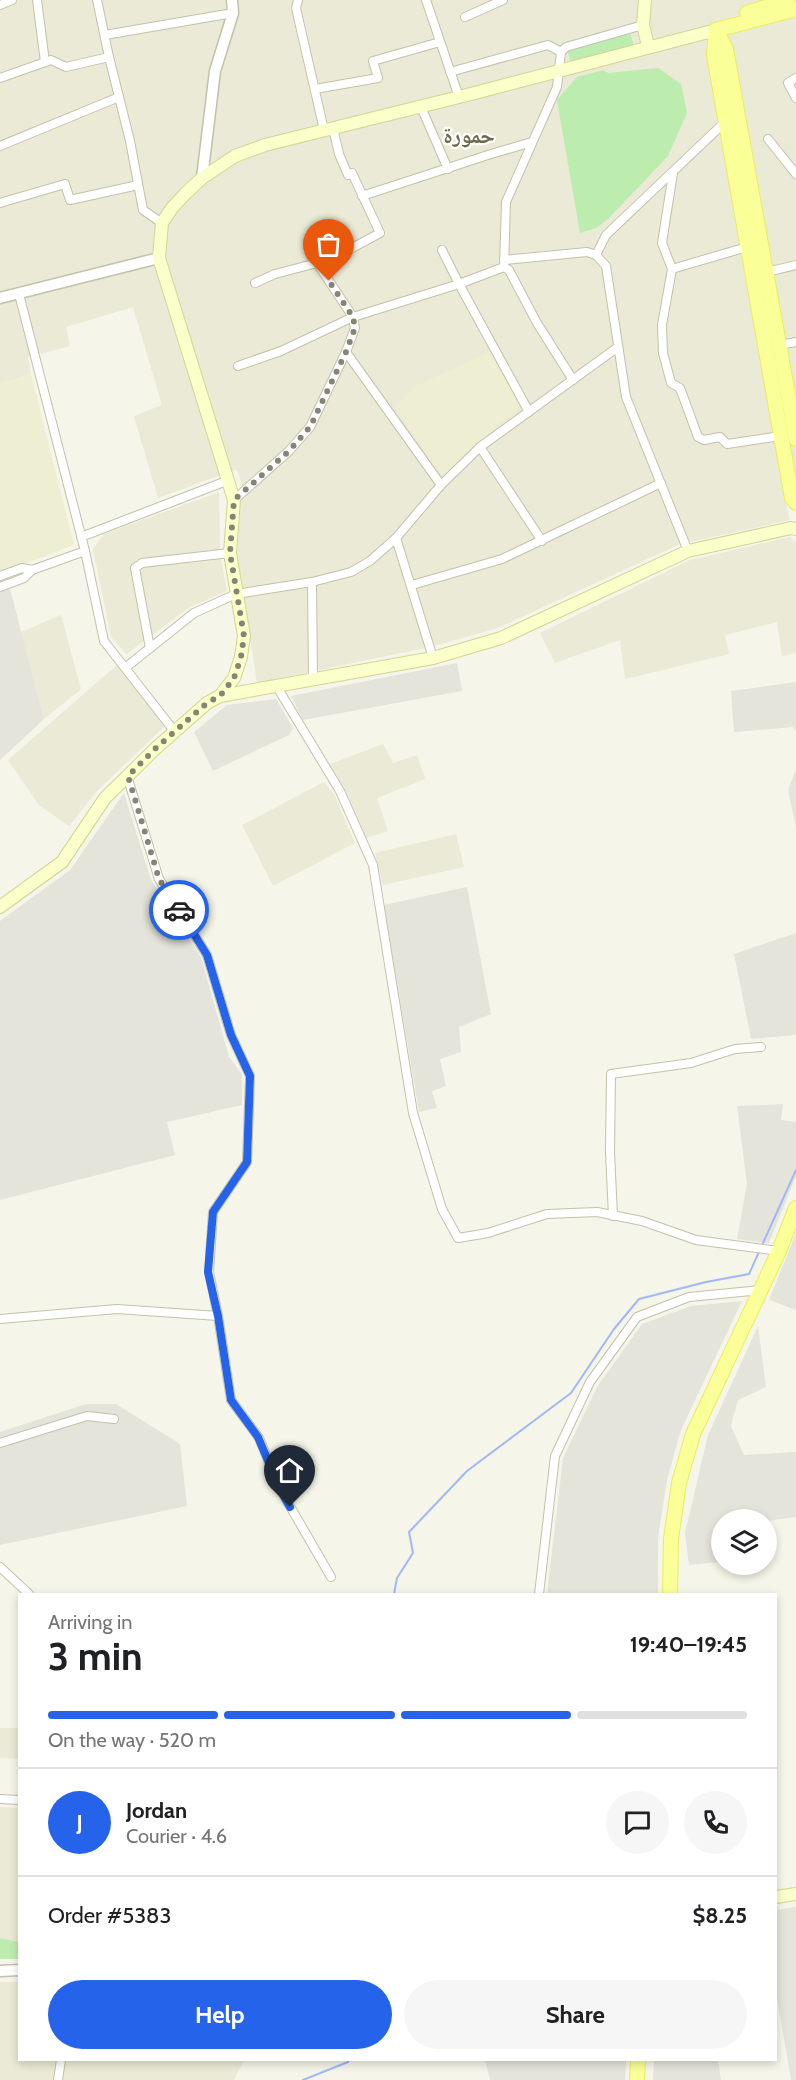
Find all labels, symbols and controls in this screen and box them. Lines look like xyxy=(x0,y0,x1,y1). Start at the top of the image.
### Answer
district label: حمورة xyxy=(443,122,495,149)
pin xyxy=(303,219,354,281)
icon: bag xyxy=(312,228,345,261)
courier xyxy=(149,880,209,940)
icon: car xyxy=(163,894,196,927)
pin xyxy=(264,1445,315,1507)
icon: home xyxy=(273,1454,306,1487)
map controls xyxy=(711,1509,777,1575)
button: layers xyxy=(711,1509,777,1575)
text: Arriving in xyxy=(48,1610,132,1634)
text: 19:40–19:45 xyxy=(630,1631,747,1658)
text: 3 min xyxy=(48,1632,143,1680)
text: On the way · 520 m xyxy=(48,1728,216,1752)
button: chat xyxy=(606,1791,669,1854)
button: phone xyxy=(684,1791,747,1854)
text: Jordan xyxy=(126,1797,187,1824)
text: J xyxy=(76,1809,83,1836)
text: Courier · 4.6 xyxy=(126,1824,227,1848)
text: Order #5383 xyxy=(48,1902,171,1929)
text: $8.25 xyxy=(693,1902,747,1929)
button: Help xyxy=(48,1980,392,2049)
button: Share xyxy=(404,1980,747,2049)

